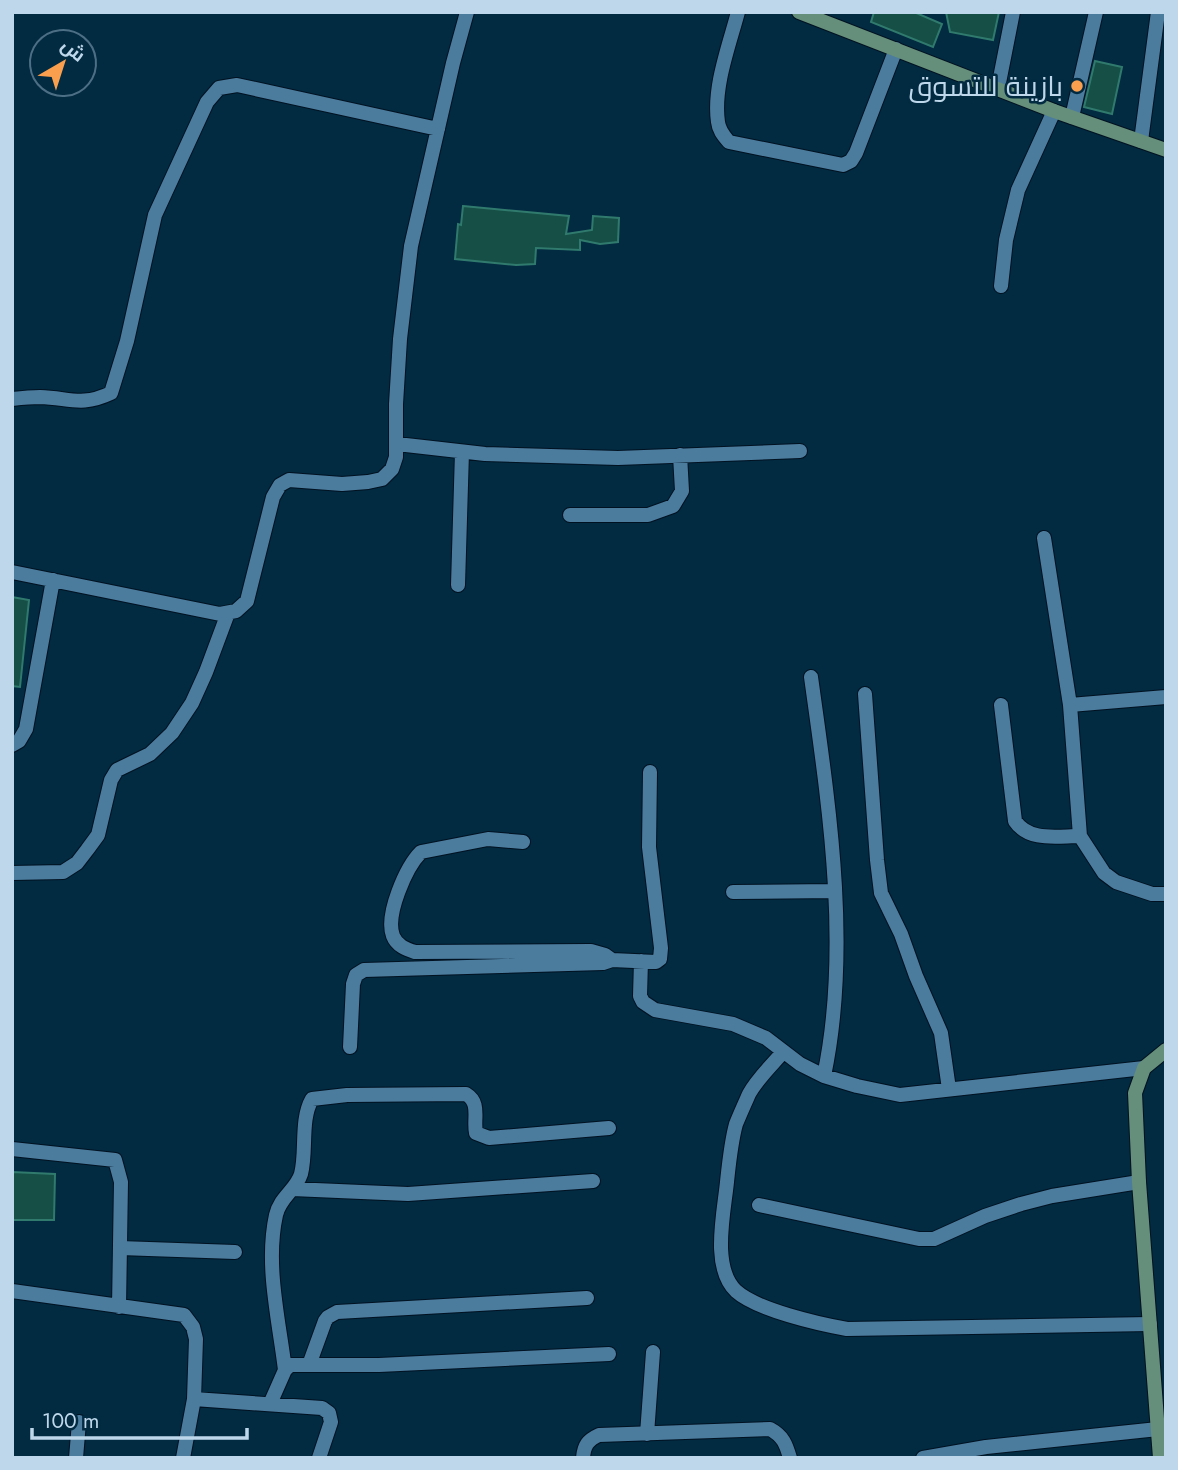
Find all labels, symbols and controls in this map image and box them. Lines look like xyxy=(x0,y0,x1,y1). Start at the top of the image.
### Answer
north arrow xyxy=(28,28,98,98)
text: ش xyxy=(55,32,91,68)
place label: بازينة للتسوق xyxy=(908,66,1063,107)
marker: بازينة للتسوق xyxy=(1069,78,1085,94)
scale bar xyxy=(32,1396,247,1440)
text: 100 m xyxy=(42,1406,99,1436)

